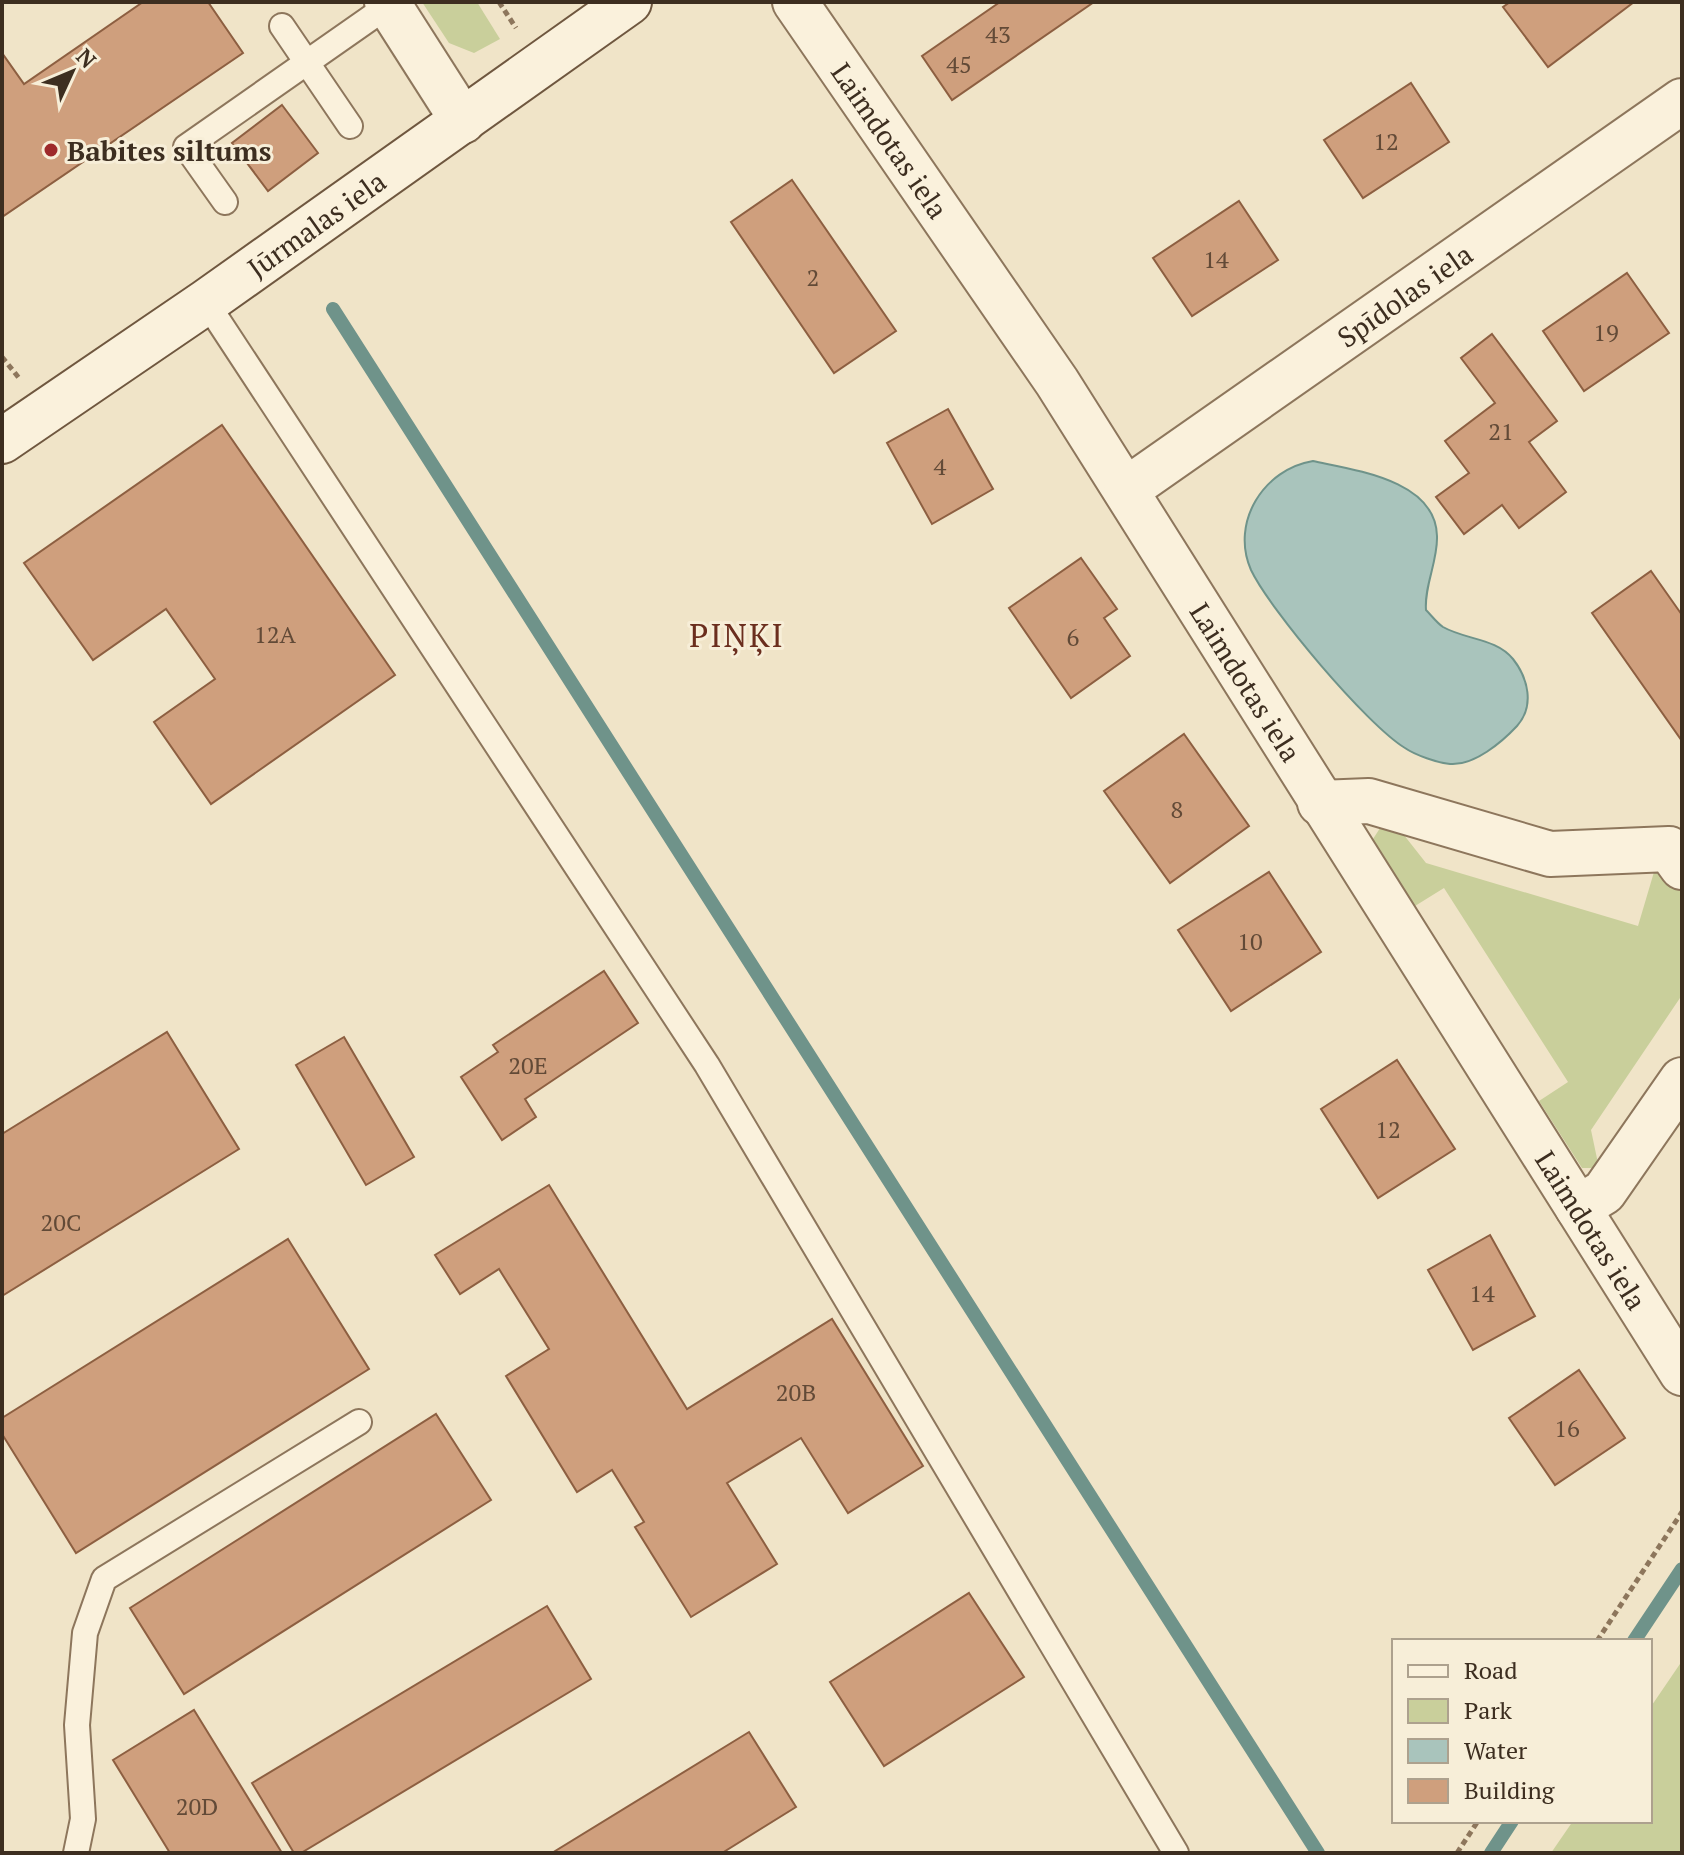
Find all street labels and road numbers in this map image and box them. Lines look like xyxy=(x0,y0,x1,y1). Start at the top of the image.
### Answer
street label: Laimdotas iela xyxy=(824,55,957,225)
street label: Jūrmalas iela xyxy=(240,162,393,286)
street label: Spīdolas iela xyxy=(1330,235,1479,355)
street label: Laimdotas iela xyxy=(1182,595,1310,768)
street label: Laimdotas iela xyxy=(1528,1143,1656,1316)

